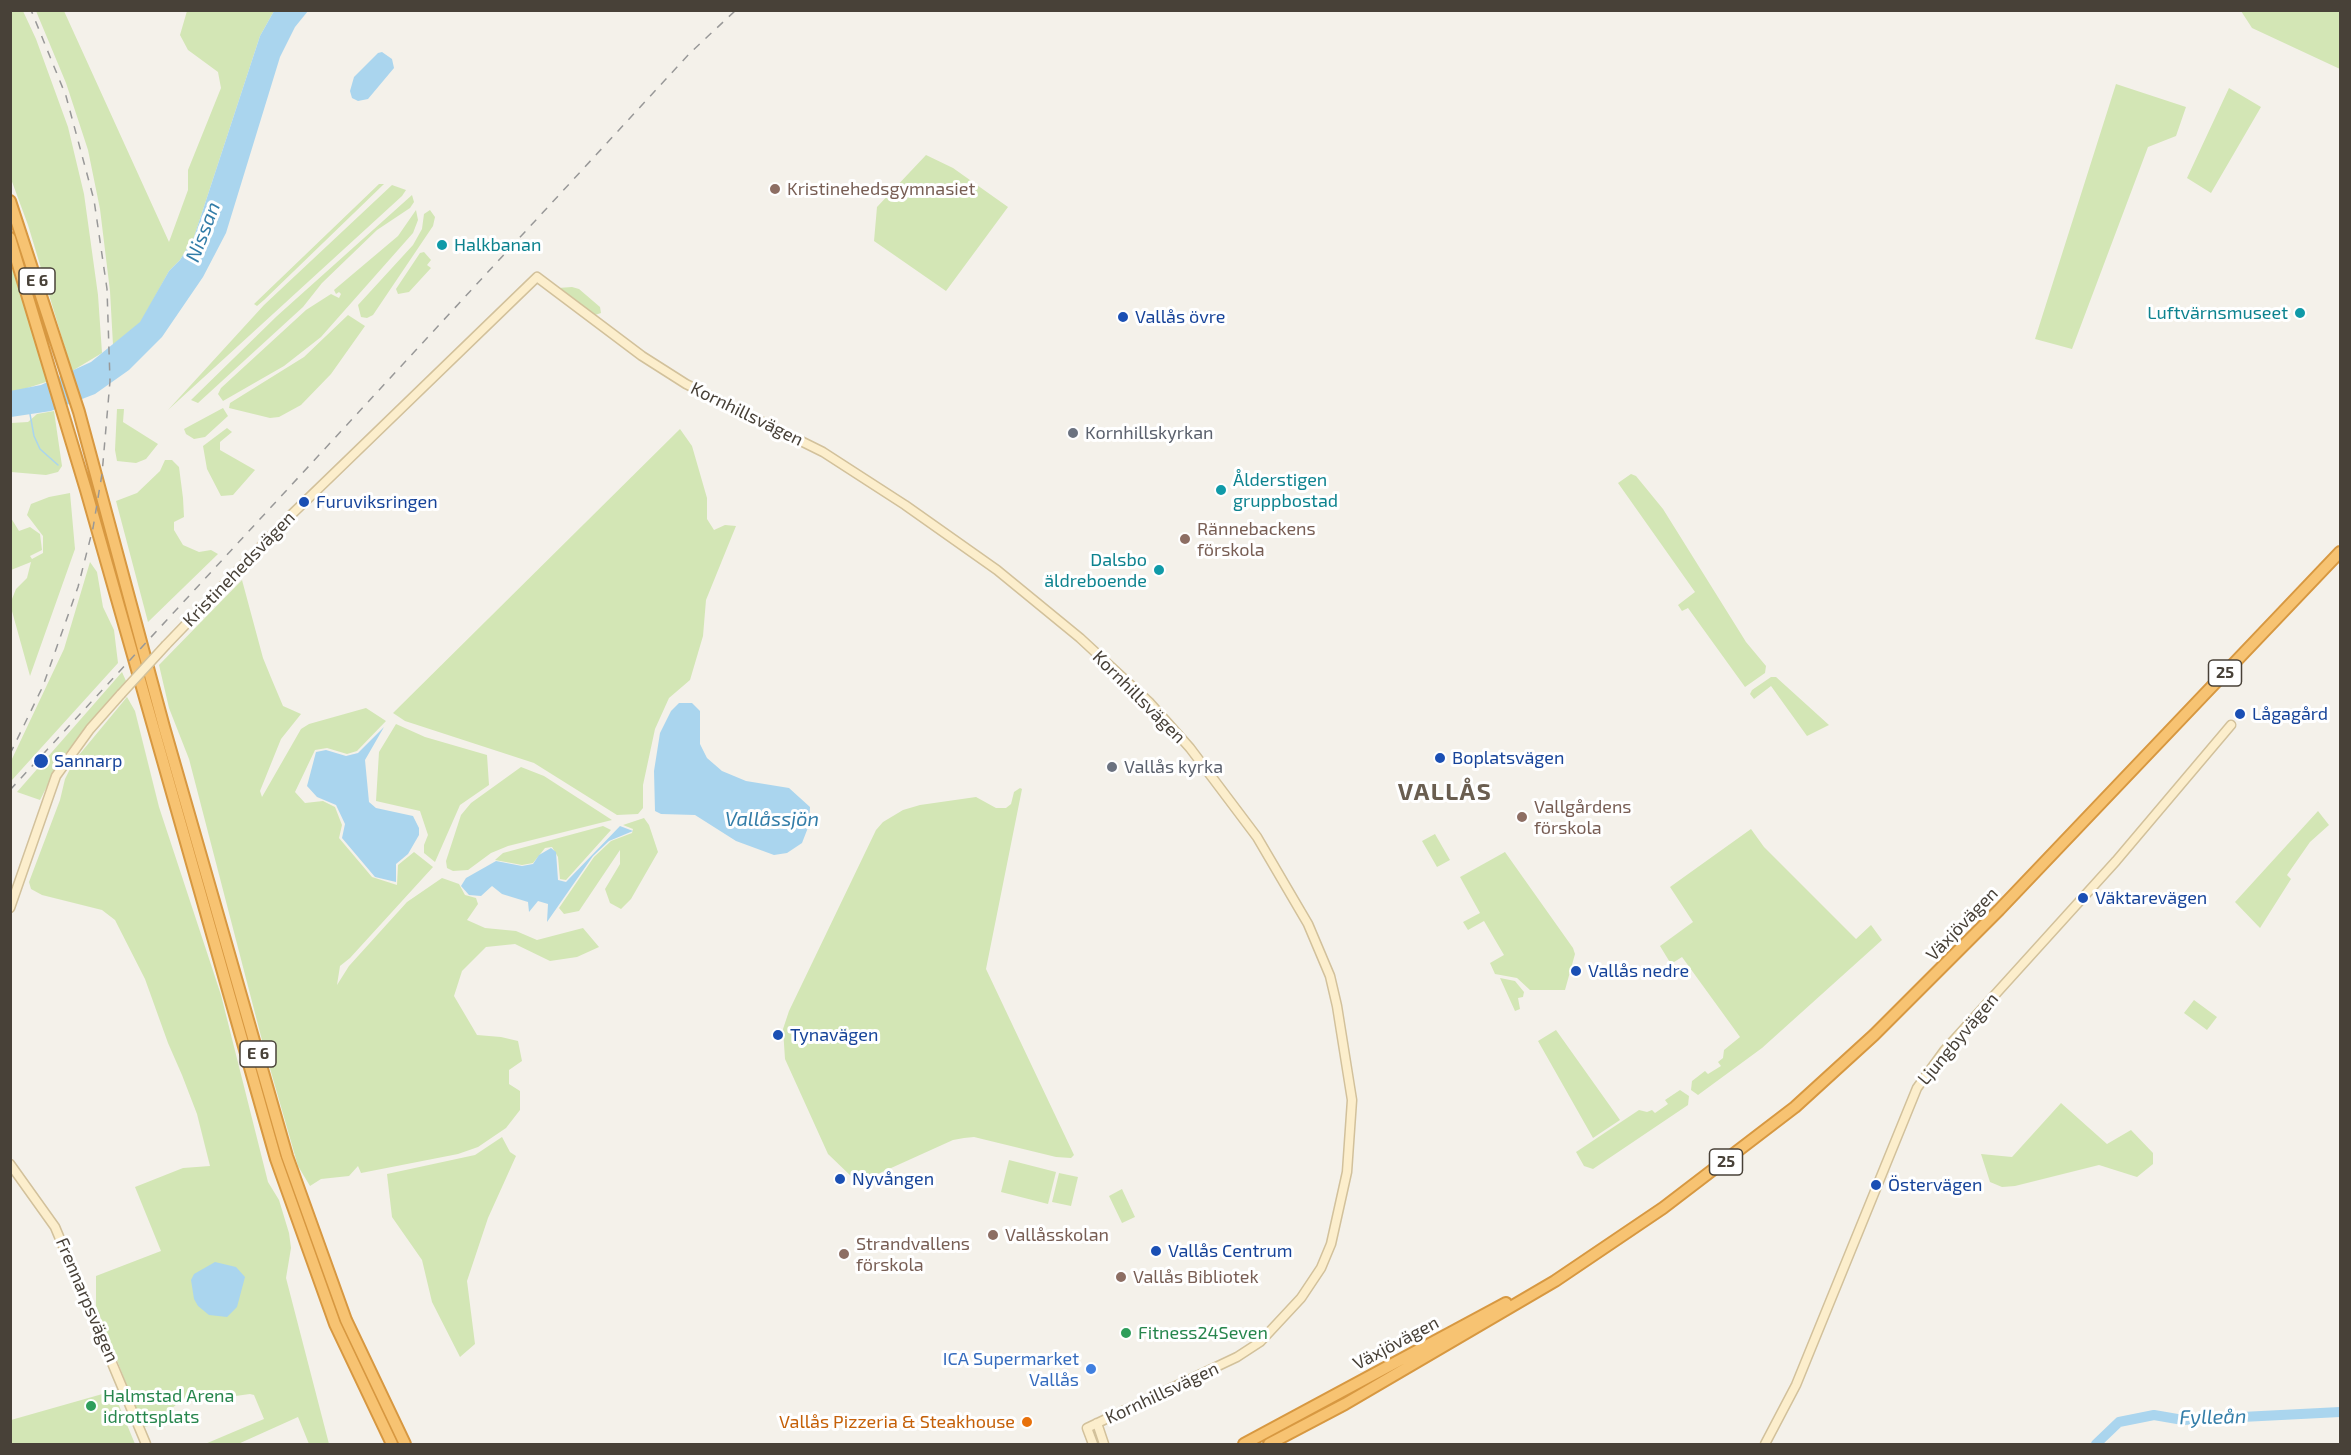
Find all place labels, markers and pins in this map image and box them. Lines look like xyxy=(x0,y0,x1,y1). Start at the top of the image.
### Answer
place label: Kristinehedsgymnasiet xyxy=(787,178,975,200)
marker: Kristinehedsgymnasiet xyxy=(768,182,782,196)
place label: Halkbanan xyxy=(454,234,541,256)
marker: Halkbanan xyxy=(435,238,449,252)
place label: Luftvärnsmuseet xyxy=(2147,302,2288,324)
place label: Vallås övre xyxy=(1135,306,1225,328)
marker: Luftvärnsmuseet xyxy=(2293,306,2307,320)
marker: Vallås övre xyxy=(1116,310,1130,324)
place label: Kornhillskyrkan xyxy=(1085,422,1213,444)
marker: Kornhillskyrkan xyxy=(1066,426,1080,440)
place label: Ålderstigen gruppbostad xyxy=(1233,469,1338,512)
marker: Ålderstigen gruppbostad xyxy=(1214,483,1228,497)
place label: Furuviksringen xyxy=(316,491,438,513)
marker: Furuviksringen xyxy=(297,495,311,509)
place label: Rännebackens förskola xyxy=(1197,518,1316,560)
marker: Rännebackens förskola xyxy=(1178,532,1192,546)
place label: Dalsbo äldreboende xyxy=(1044,549,1147,592)
marker: Dalsbo äldreboende xyxy=(1152,563,1166,577)
place label: Lågagård xyxy=(2252,703,2328,725)
marker: Lågagård xyxy=(2233,707,2247,721)
place label: Boplatsvägen xyxy=(1452,747,1564,769)
place label: Sannarp xyxy=(54,750,122,772)
marker: Boplatsvägen xyxy=(1433,751,1447,765)
marker: Sannarp xyxy=(32,752,50,770)
place label: Vallås kyrka xyxy=(1124,756,1223,778)
marker: Vallås kyrka xyxy=(1105,760,1119,774)
place label: Vallgårdens förskola xyxy=(1534,796,1631,838)
marker: Vallgårdens förskola xyxy=(1515,810,1529,824)
place label: Väktarevägen xyxy=(2095,887,2207,909)
marker: Väktarevägen xyxy=(2076,891,2090,905)
place label: Vallås nedre xyxy=(1588,960,1689,982)
marker: Vallås nedre xyxy=(1569,964,1583,978)
place label: Tynavägen xyxy=(790,1024,878,1046)
marker: Tynavägen xyxy=(771,1028,785,1042)
place label: Nyvången xyxy=(852,1168,934,1190)
marker: Nyvången xyxy=(833,1172,847,1186)
place label: Östervägen xyxy=(1888,1174,1982,1196)
marker: Östervägen xyxy=(1869,1178,1883,1192)
place label: Vallåsskolan xyxy=(1005,1224,1109,1246)
marker: Vallåsskolan xyxy=(986,1228,1000,1242)
place label: Strandvallens förskola xyxy=(856,1233,970,1276)
place label: Vallås Centrum xyxy=(1168,1240,1293,1262)
marker: Vallås Centrum xyxy=(1149,1244,1163,1258)
marker: Strandvallens förskola xyxy=(837,1247,851,1261)
place label: Vallås Bibliotek xyxy=(1133,1266,1259,1288)
marker: Vallås Bibliotek xyxy=(1114,1270,1128,1284)
place label: Fitness24Seven xyxy=(1138,1322,1268,1344)
marker: Fitness24Seven xyxy=(1119,1326,1133,1340)
place label: ICA Supermarket Vallås xyxy=(943,1348,1079,1390)
marker: ICA Supermarket Vallås xyxy=(1084,1362,1098,1376)
place label: Halmstad Arena idrottsplats xyxy=(103,1385,234,1428)
marker: Halmstad Arena idrottsplats xyxy=(84,1399,98,1413)
place label: Vallås Pizzeria & Steakhouse xyxy=(779,1411,1015,1433)
marker: Vallås Pizzeria & Steakhouse xyxy=(1020,1415,1034,1429)

